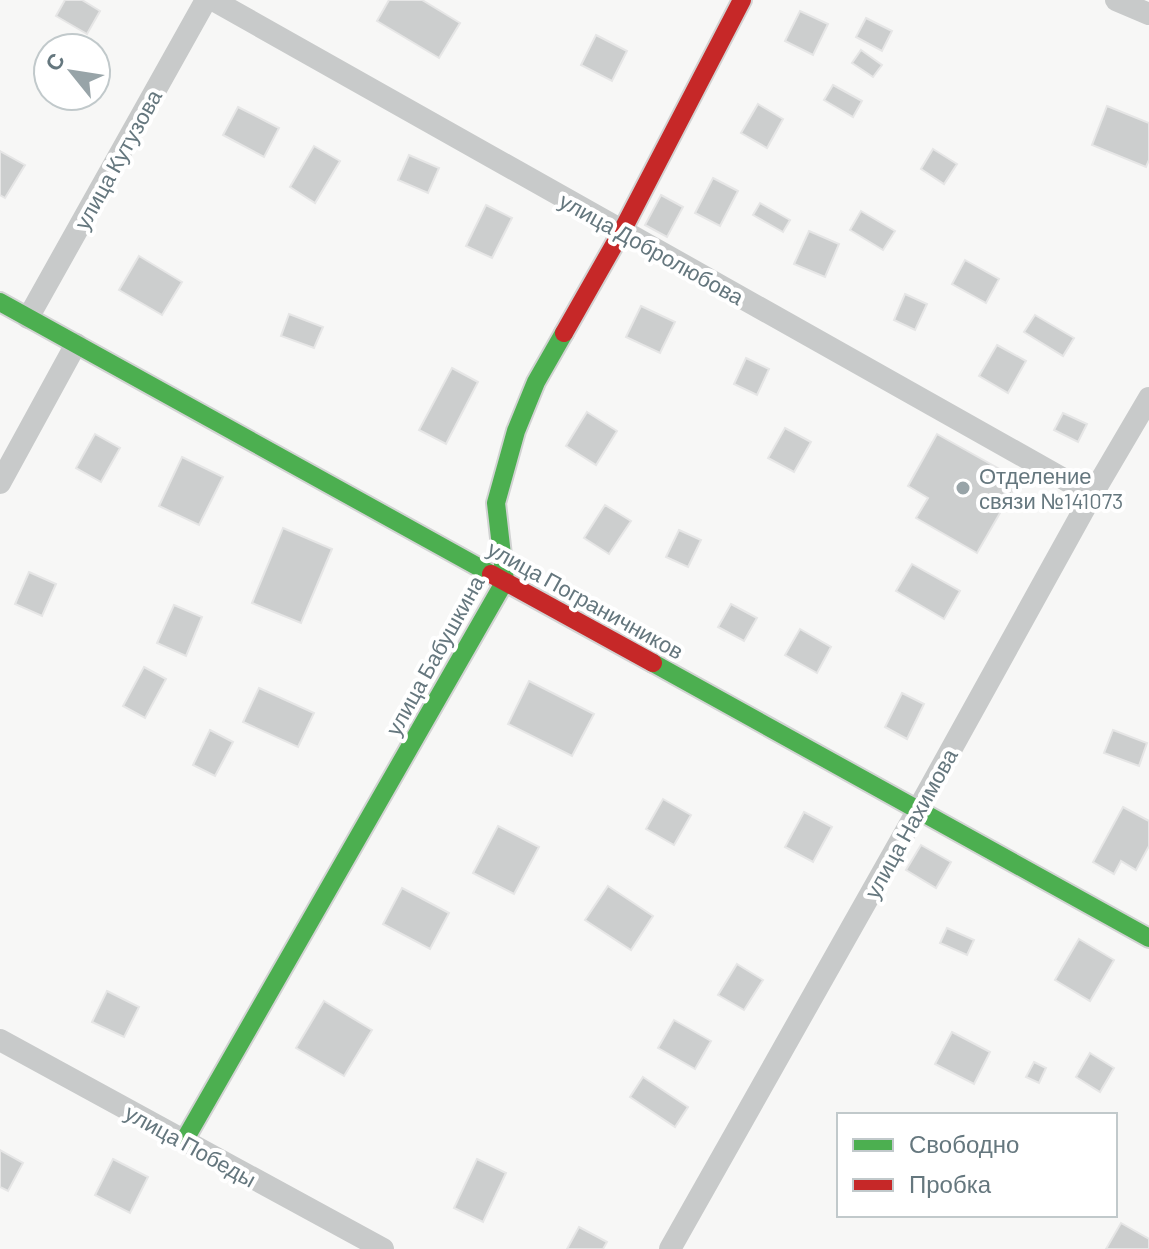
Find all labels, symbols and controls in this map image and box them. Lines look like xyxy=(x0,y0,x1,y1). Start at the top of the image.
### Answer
north arrow xyxy=(32,32,112,112)
text: С xyxy=(39,48,69,75)
street label: улица Кутузова xyxy=(68,84,167,234)
street label: улица Добролюбова xyxy=(555,187,749,311)
place label: Отделение связи №141073 xyxy=(979,462,1123,513)
marker: Отделение связи №141073 xyxy=(954,479,972,497)
street label: улица Пограничников xyxy=(483,534,688,664)
street label: улица Бабушкина xyxy=(379,570,490,740)
street label: улица Нахимова xyxy=(858,743,963,903)
street label: улица Победы xyxy=(121,1098,261,1193)
legend xyxy=(837,1113,1117,1217)
text: Свободно xyxy=(909,1129,1019,1158)
text: Пробка xyxy=(909,1169,992,1198)

